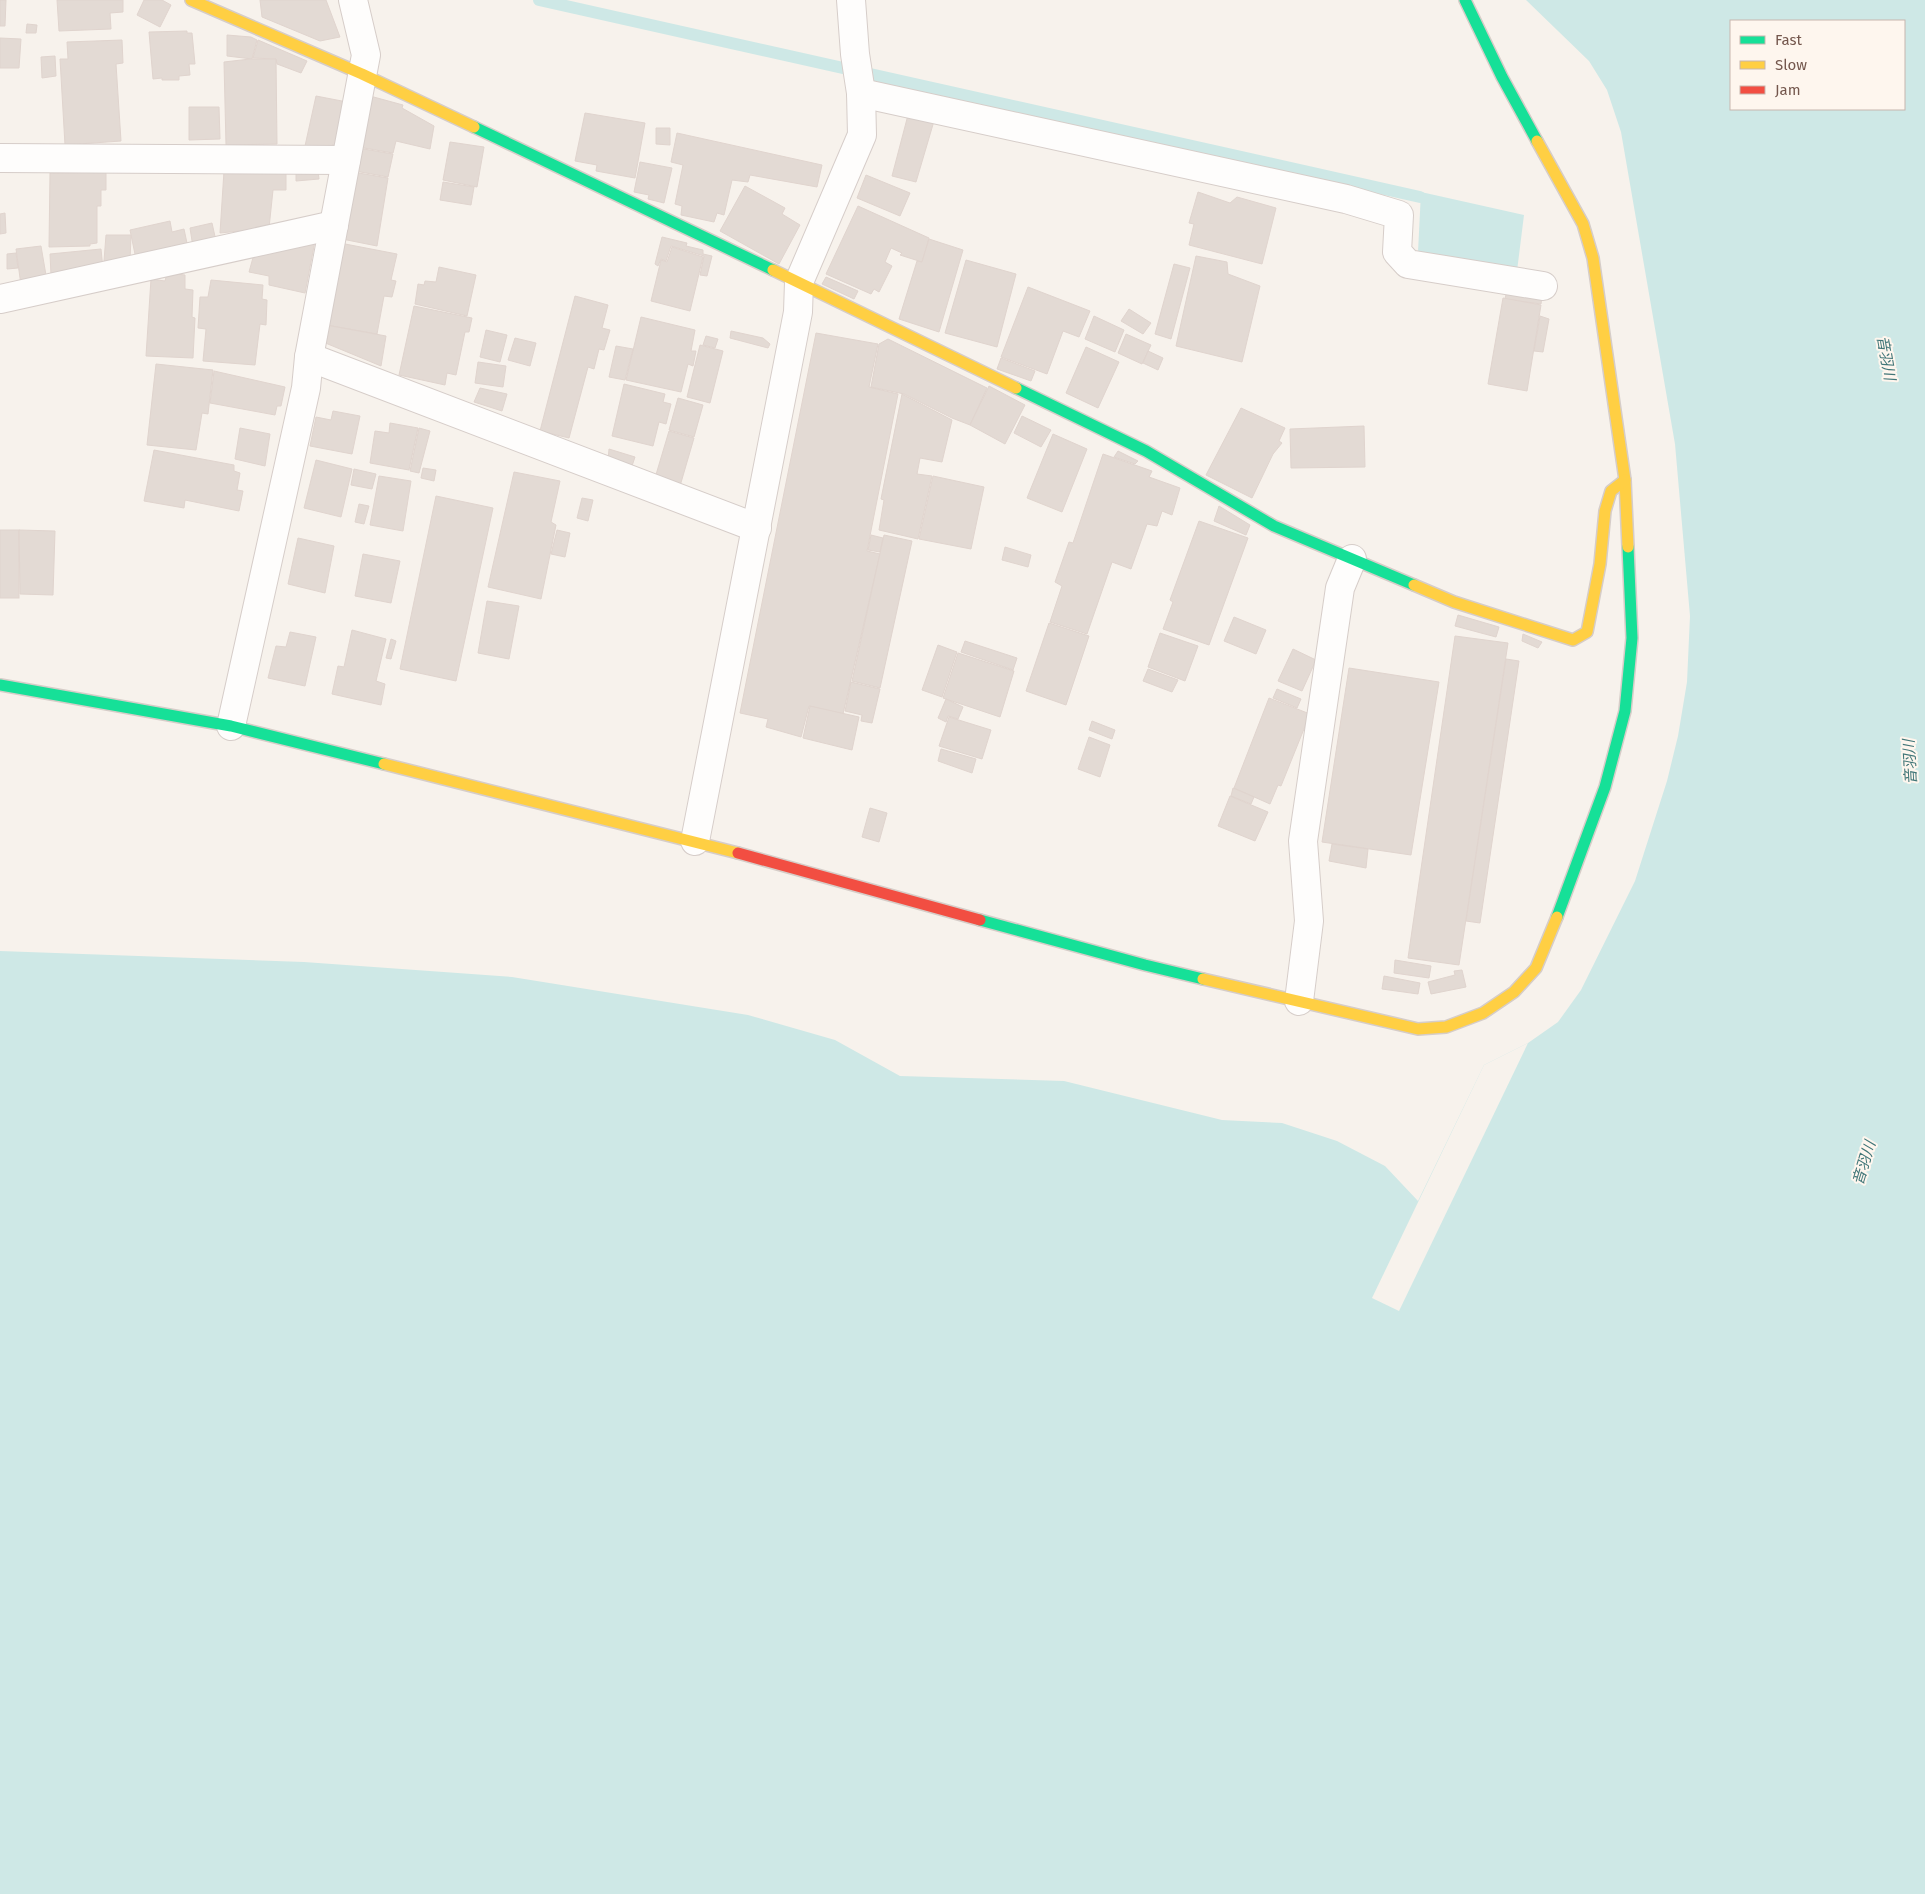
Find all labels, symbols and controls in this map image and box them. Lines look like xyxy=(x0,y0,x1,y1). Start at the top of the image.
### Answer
legend xyxy=(1730,20,1905,110)
text: Fast xyxy=(1775,31,1802,49)
text: Slow xyxy=(1775,56,1807,74)
text: Jam xyxy=(1775,81,1801,99)
water label: 音羽川 xyxy=(1873,334,1899,384)
water label: 音羽川 xyxy=(1900,737,1920,785)
water label: 音羽川 xyxy=(1849,1137,1880,1187)

